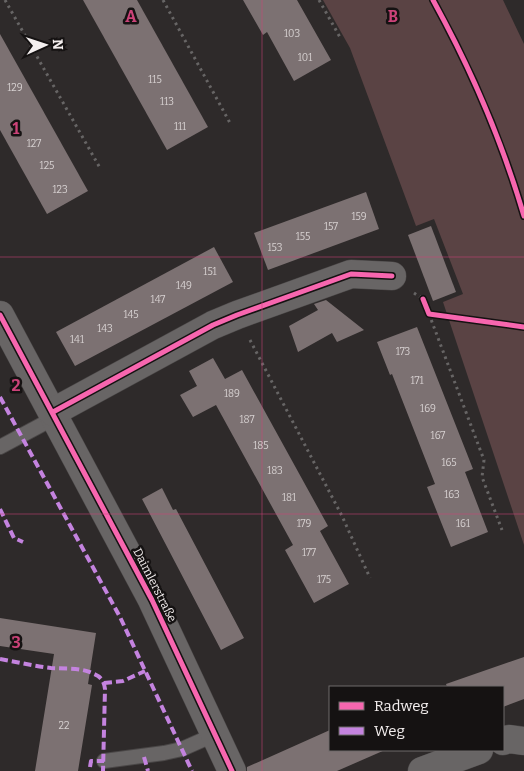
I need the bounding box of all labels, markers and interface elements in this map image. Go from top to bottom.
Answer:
text: A [125,7,137,26]
text: B [388,7,398,26]
north arrow [20,20,70,70]
house number: 103 [284,28,300,40]
text: N [49,39,66,50]
house number: 101 [298,52,312,64]
house number: 115 [148,74,162,86]
house number: 129 [7,82,23,94]
house number: 113 [160,96,174,108]
text: 1 [13,119,20,138]
house number: 111 [174,121,186,133]
house number: 127 [27,138,41,150]
house number: 125 [40,160,54,172]
house number: 123 [52,184,68,196]
house number: 159 [351,211,367,223]
house number: 157 [324,221,338,233]
house number: 155 [296,231,310,243]
house number: 153 [268,242,283,254]
house number: 151 [203,266,217,278]
house number: 149 [176,280,192,292]
house number: 147 [151,294,165,306]
house number: 145 [123,309,139,321]
house number: 143 [97,323,113,335]
house number: 141 [70,334,84,346]
house number: 173 [396,346,411,358]
house number: 171 [410,375,424,387]
text: 2 [11,376,21,395]
house number: 189 [224,388,240,400]
house number: 169 [420,403,436,415]
house number: 187 [239,414,255,426]
house number: 167 [431,430,445,442]
house number: 185 [253,440,269,452]
house number: 165 [441,457,457,469]
house number: 183 [267,465,283,477]
house number: 163 [444,489,460,501]
house number: 181 [282,492,296,504]
house number: 179 [297,518,311,530]
house number: 161 [456,518,470,530]
street label: Daimlerstraße [130,546,180,624]
house number: 177 [302,547,316,559]
house number: 175 [317,574,331,586]
text: 3 [11,633,21,652]
legend [329,686,504,751]
text: Radweg [374,697,429,715]
house number: 22 [59,720,69,732]
text: Weg [374,722,405,740]

